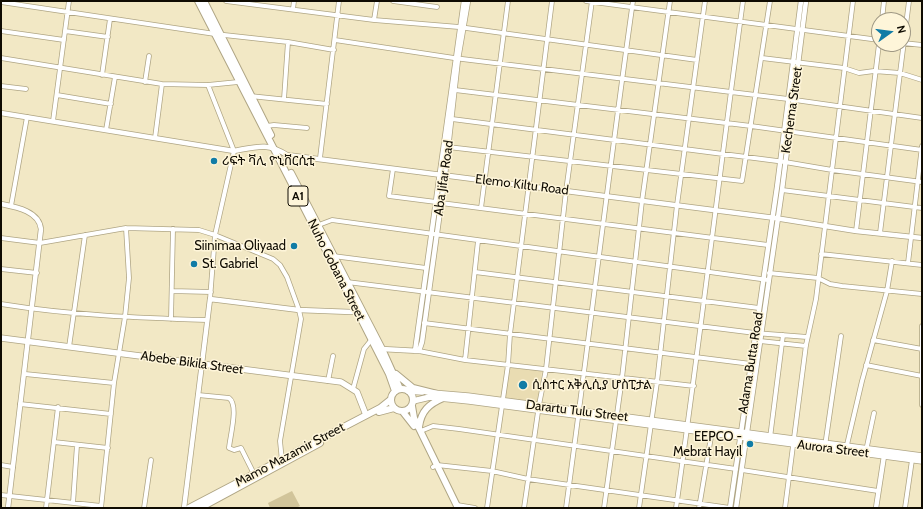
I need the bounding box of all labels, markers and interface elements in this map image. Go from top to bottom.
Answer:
north arrow [871,12,911,52]
text: N [894,24,909,35]
street label: Kechema Street [778,66,806,154]
street label: Aba Jifar Road [431,139,457,217]
place label: ሪፍት ቫሊ ዮኒቨርሲቲ [222,153,315,169]
marker: ሪፍት ቫሊ ዮኒቨርሲቲ [209,156,219,166]
street label: Elemo Kiltu Road [474,172,570,198]
road number: A1 [288,186,308,206]
street label: Nuho Gobana Street [304,217,368,323]
place label: Siinimaa Oliyaad [194,238,286,254]
marker: Siinimaa Oliyaad [289,241,299,251]
place label: St. Gabriel [202,256,258,272]
marker: St. Gabriel [189,259,199,269]
street label: Adama Butta Road [735,311,767,415]
street label: Abebe Bikila Street [140,348,244,378]
place label: ሲስተር አቅሊሲያ ሆስፒታል [532,377,652,393]
marker: ሲስተር አቅሊሲያ ሆስፒታል [517,379,529,391]
street label: Darartu Tulu Street [525,397,629,425]
street label: Mamo Mazamir Street [233,420,347,490]
place label: EEPCO - Mebrat Hayil [673,429,742,460]
street label: Aurora Street [796,437,870,461]
marker: EEPCO - Mebrat Hayil [745,439,755,449]

